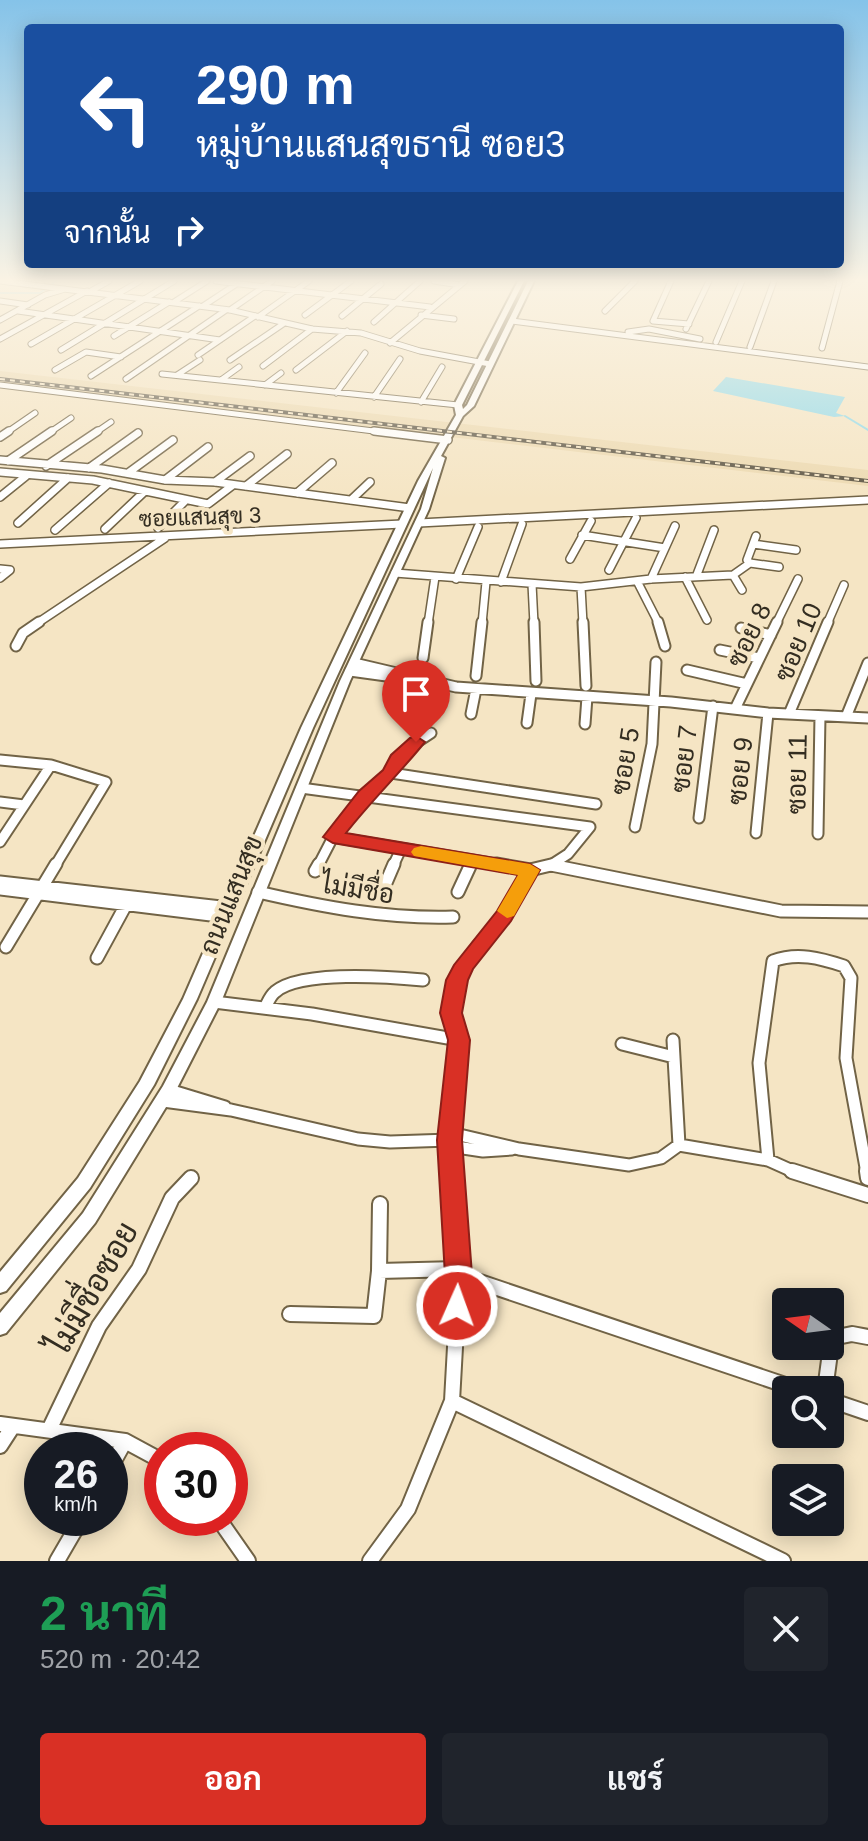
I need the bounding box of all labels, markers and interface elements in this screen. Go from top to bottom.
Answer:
text: 290 m [196,53,355,116]
icon: left [64,56,168,160]
text: หมู่บ้านแสนสุขธานี ซอย3 [196,124,565,165]
icon: right [167,208,211,252]
text: จากนั้น [64,216,151,249]
street label: ซอยแสนสุข 3 [138,502,262,535]
street label: ซอย 8 [721,598,777,672]
street label: ซอย 10 [768,598,828,686]
pin [382,660,450,742]
icon: arrive [394,672,438,716]
street label: ซอย 7 [665,724,703,794]
street label: ซอย 5 [605,725,645,797]
street label: ซอย 11 [781,734,813,814]
street label: ซอย 9 [722,736,758,806]
street label: ถนนแสนสุข [194,831,271,960]
street label: ไม่มีชื่อ [318,861,398,910]
street label: ไม่มีชื่อซอย [31,1210,145,1363]
position arrow [415,1264,499,1348]
north arrow [772,1288,844,1360]
map controls [772,1288,844,1536]
button: search [772,1376,844,1448]
speed limit sign: 30 [144,1432,248,1536]
text: 26 [54,1452,98,1496]
button: layers [772,1464,844,1536]
text: km/h [54,1493,98,1515]
text: 2 นาที [40,1587,168,1640]
button: close [744,1587,828,1671]
text: 520 m · 20:42 [40,1644,200,1674]
button: ออก [40,1733,426,1825]
button: แชร์ [442,1733,828,1825]

